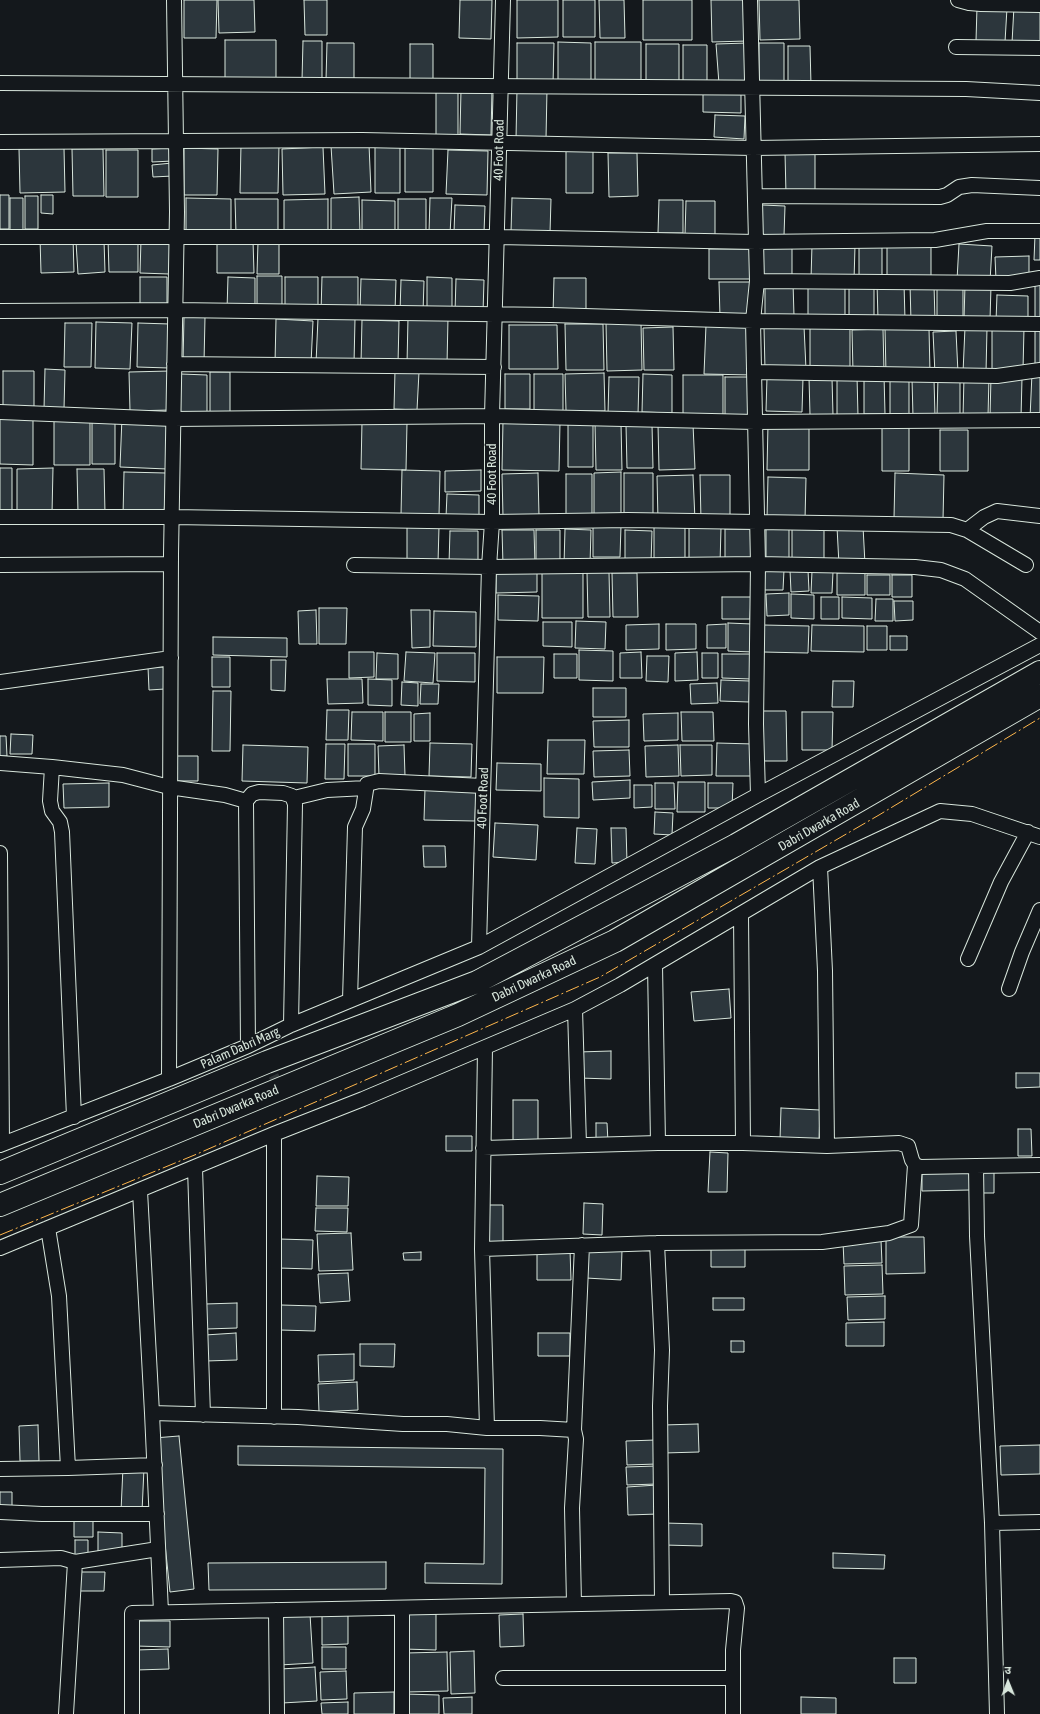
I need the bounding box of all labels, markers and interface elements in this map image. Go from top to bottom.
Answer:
street label: 40 Foot Road [491,119,507,181]
street label: 40 Foot Road [484,443,500,505]
street label: 40 Foot Road [474,767,492,829]
street label: Dabri Dwarka Road [776,795,862,855]
street label: Dabri Dwarka Road [489,953,579,1005]
street label: Palam Dabri Marg [198,1024,282,1072]
street label: Dabri Dwarka Road [191,1082,281,1132]
north arrow [988,1662,1028,1702]
text: उ [1004,1664,1011,1676]

